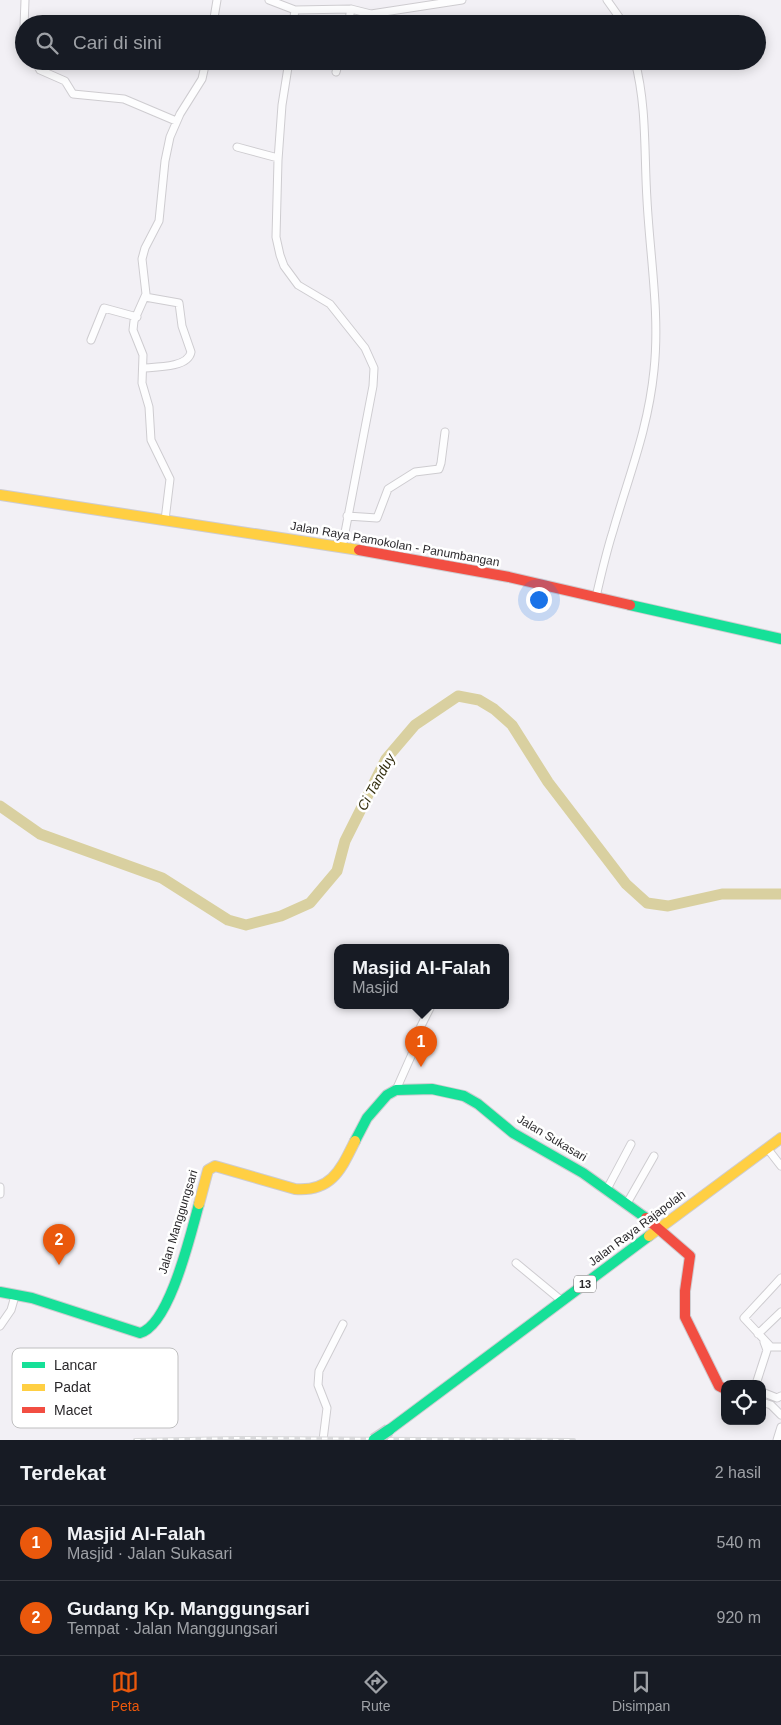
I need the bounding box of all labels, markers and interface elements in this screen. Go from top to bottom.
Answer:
search box [15,15,766,70]
icon: search [33,29,61,57]
text: Cari di sini [73,32,162,53]
street label: Jalan Raya Pamokolan - Panumbangan [289,519,501,569]
your location [526,587,552,613]
water label: Ci Tanduy [354,750,399,813]
popup [334,944,509,1009]
text: Masjid Al-Falah [352,957,491,978]
text: Masjid [352,979,398,996]
pin: 1 [405,1026,437,1067]
street label: Jalan Sukasari [515,1112,589,1164]
street label: Jalan Manggungsari [156,1168,200,1276]
street label: Jalan Raya Rajapolah [586,1187,688,1269]
pin: 2 [43,1224,75,1265]
road number: 13 [574,1276,596,1292]
legend [12,1348,178,1428]
text: Lancar [54,1357,97,1373]
text: Padat [54,1379,91,1395]
map controls [721,1380,766,1425]
button: locate [721,1380,766,1425]
text: Macet [54,1402,92,1418]
text: Terdekat [20,1461,106,1484]
text: 2 hasil [715,1464,761,1481]
text: Masjid Al-Falah [67,1523,206,1544]
text: 1 [32,1534,40,1551]
text: 540 m [717,1534,761,1551]
text: Masjid · Jalan Sukasari [67,1545,232,1562]
text: Gudang Kp. Manggungsari [67,1598,310,1619]
text: 2 [32,1609,40,1626]
text: 920 m [717,1609,761,1626]
text: Tempat · Jalan Manggungsari [67,1620,278,1637]
tab: Peta [111,1668,140,1714]
tab: Rute [361,1668,391,1714]
tab: Disimpan [612,1668,670,1714]

